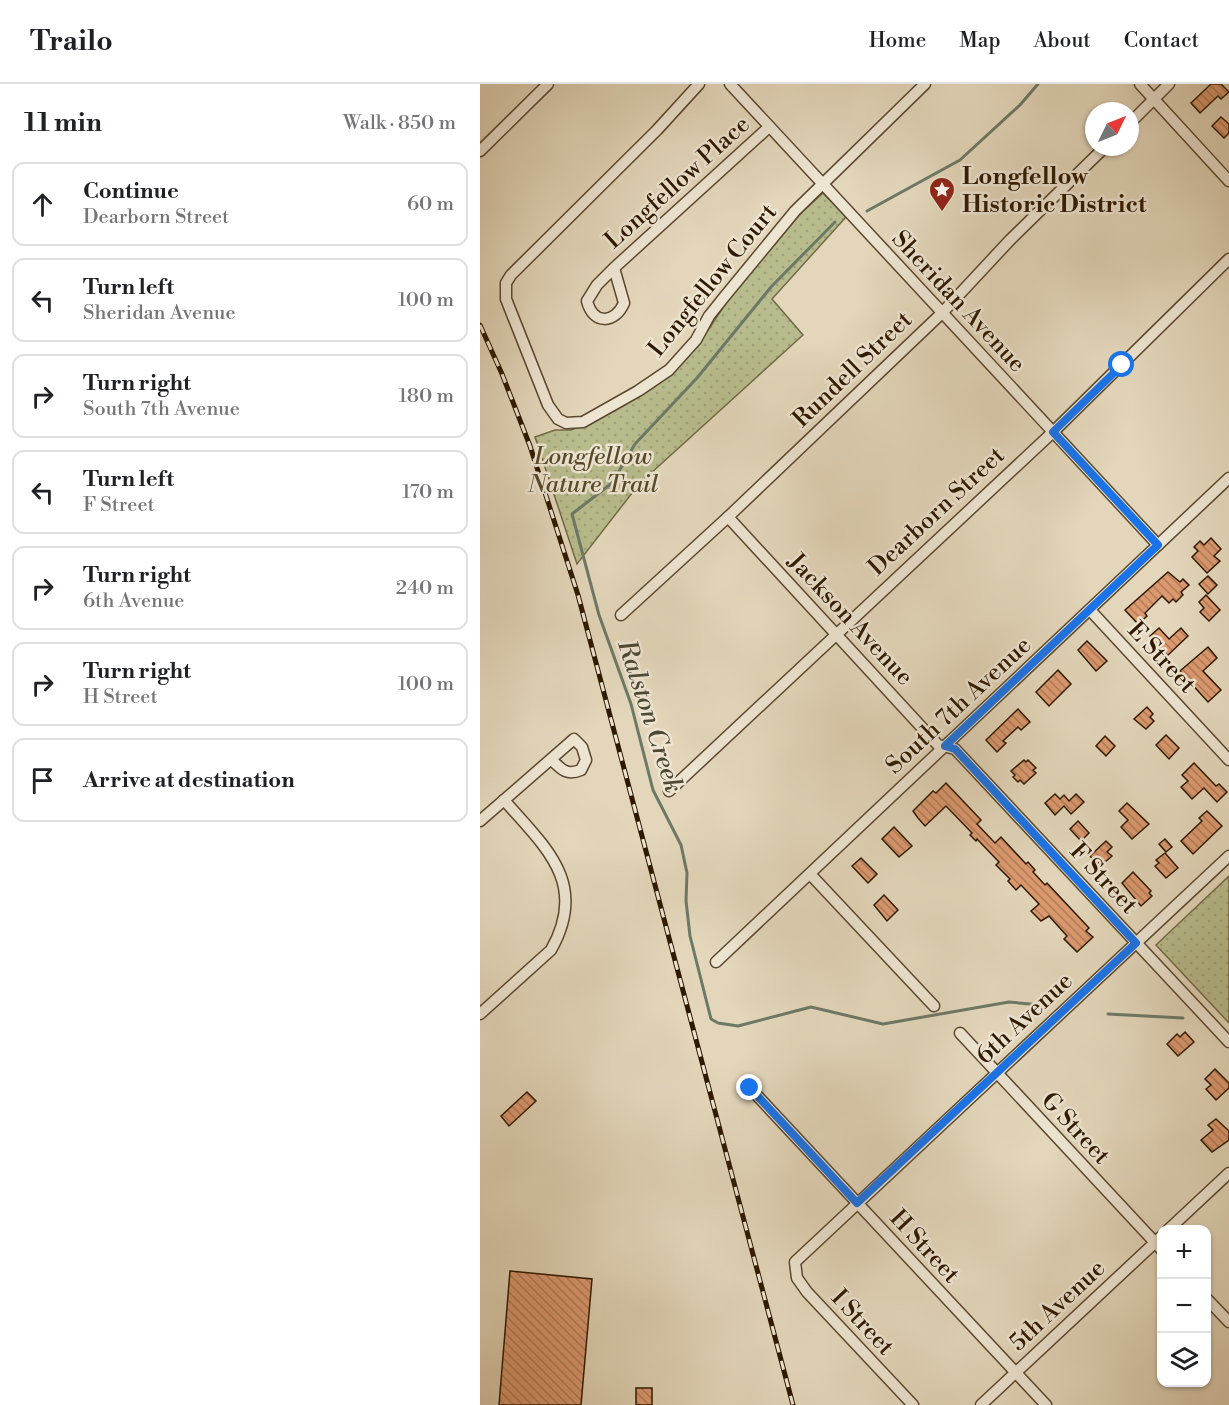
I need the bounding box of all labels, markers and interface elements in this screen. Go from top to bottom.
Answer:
text: Trailo [30,24,113,59]
text: Home [869,28,926,54]
text: Map [959,28,1001,54]
text: About [1034,28,1091,54]
text: Contact [1124,28,1199,54]
north arrow [1085,102,1139,156]
text: 11 min [24,107,102,139]
street label: Longfellow Place [599,110,756,256]
text: Walk · 850 m [343,111,456,136]
place label: Longfellow Historic District [962,162,1147,220]
place icon: Longfellow Historic District [927,175,957,213]
text: Continue [83,178,179,205]
icon: ahead [26,188,59,221]
text: 60 m [407,192,454,217]
street label: Longfellow Court [642,198,784,363]
text: Dearborn Street [83,205,229,230]
street label: Sheridan Avenue [885,224,1032,379]
text: Turn left [83,274,174,301]
icon: left [26,284,59,317]
text: 100 m [398,288,454,313]
text: Sheridan Avenue [83,301,236,326]
street label: Rundell Street [787,305,919,434]
route start [1108,351,1134,377]
text: Turn right [83,370,191,397]
icon: right [26,380,59,413]
text: 180 m [399,384,454,409]
text: South 7th Avenue [83,397,240,422]
street label: Dearborn Street [862,441,1011,583]
park label: Longfellow Nature Trail [527,442,658,500]
text: Turn left [83,466,174,493]
icon: left [26,476,59,509]
text: 170 m [402,480,454,505]
text: F Street [83,493,155,518]
street label: Jackson Avenue [781,546,919,692]
text: Turn right [83,562,191,589]
icon: right [26,572,59,605]
text: 240 m [396,576,454,601]
text: 6th Avenue [83,589,184,614]
street label: E Street [1121,616,1202,700]
street label: South 7th Avenue [880,631,1038,781]
water label: Ralston Creek [610,635,690,797]
text: Turn right [83,658,191,685]
icon: right [26,668,59,701]
text: 100 m [398,672,454,697]
text: H Street [83,685,157,710]
icon: arrive [26,764,59,797]
text: Arrive at destination [83,767,295,794]
street label: F Street [1063,837,1144,921]
street label: 6th Avenue [970,966,1079,1071]
route end [736,1074,762,1100]
street label: G Street [1034,1086,1117,1171]
street label: H Street [883,1204,966,1290]
map controls [1157,1225,1211,1387]
button: + [1157,1225,1211,1279]
street label: 5th Avenue [1003,1254,1112,1358]
button: − [1157,1279,1211,1333]
street label: I Street [824,1283,901,1362]
button: layers [1157,1333,1211,1387]

